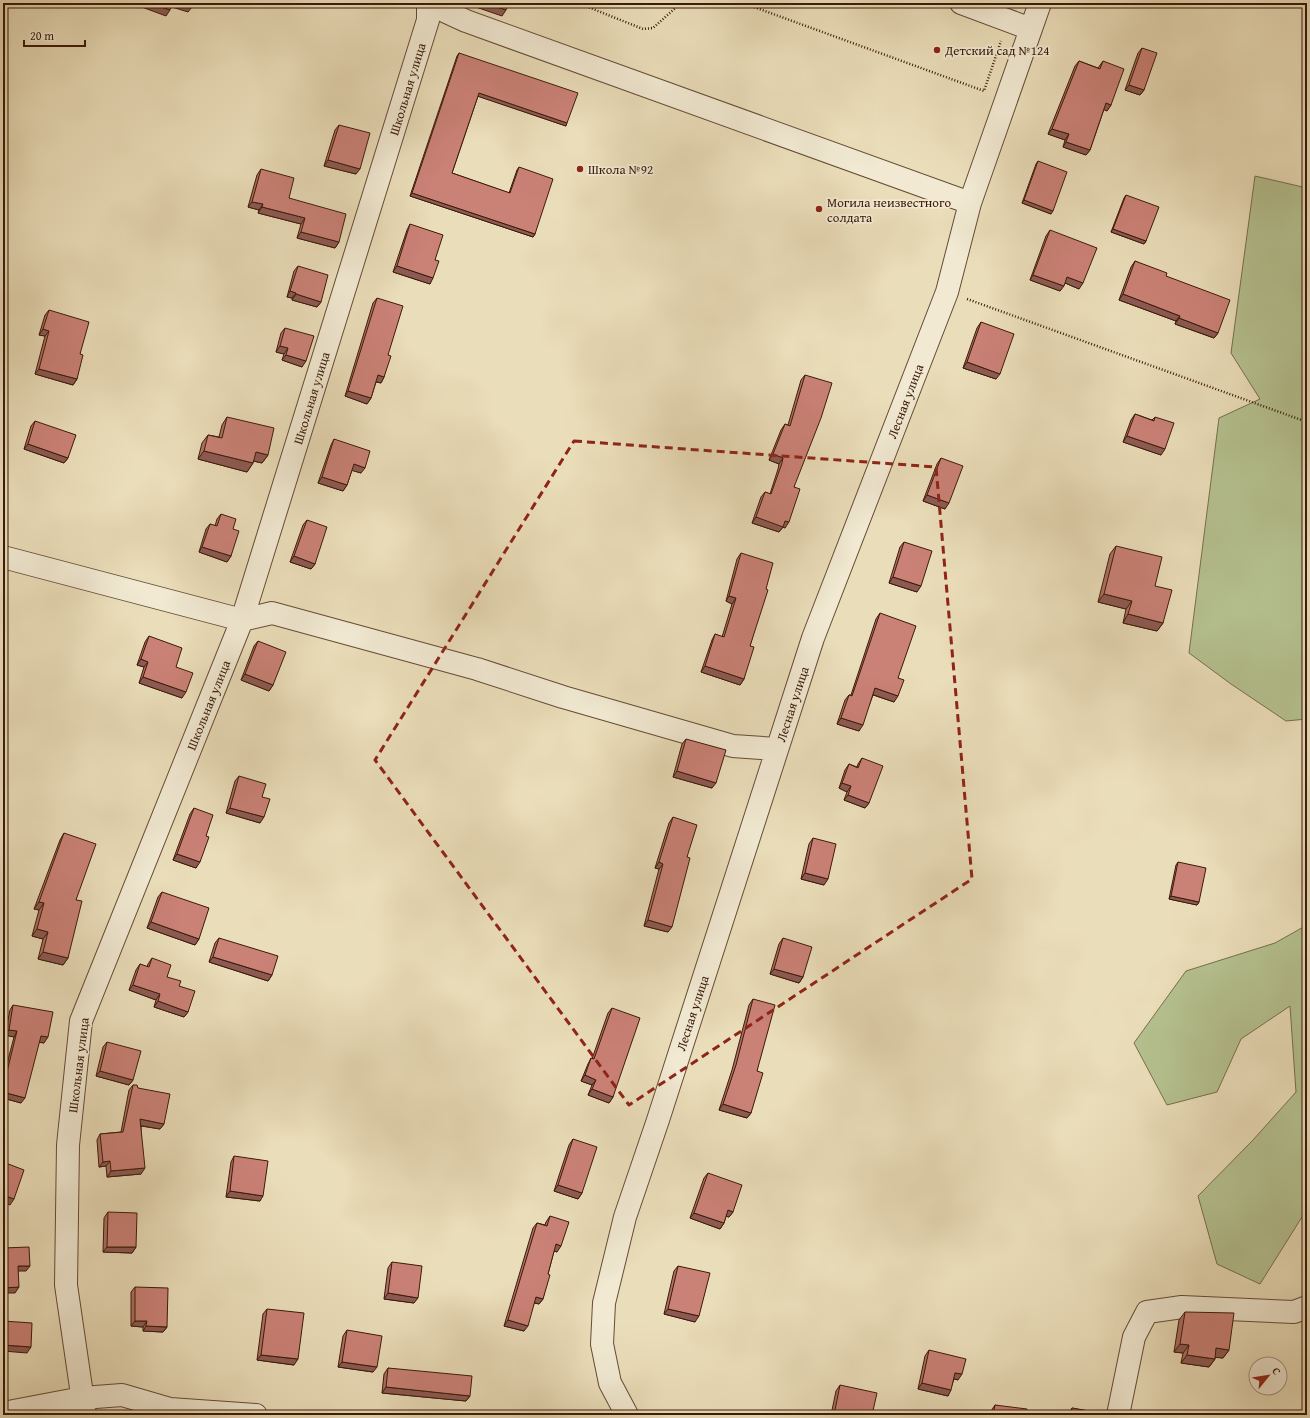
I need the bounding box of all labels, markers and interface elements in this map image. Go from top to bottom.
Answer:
scale bar [24,22,85,48]
text: 20 m [30,27,54,44]
street label: Школьная улица [384,40,431,138]
place label: Детский сад №124 [944,41,1050,60]
marker: Детский сад №124 [932,45,942,55]
place label: Школа №92 [588,160,653,179]
marker: Школа №92 [575,164,585,174]
place label: Могила неизвестного солдата [827,193,951,227]
marker: Могила неизвестного солдата [814,204,824,214]
street label: Школьная улица [288,349,335,447]
street label: Лесная улица [883,360,929,441]
street label: Школьная улица [182,656,236,753]
street label: Лесная улица [771,663,814,744]
street label: Лесная улица [671,972,714,1053]
street label: Школьная улица [63,1016,94,1114]
north arrow [1248,1356,1288,1396]
text: С [1268,1364,1285,1378]

